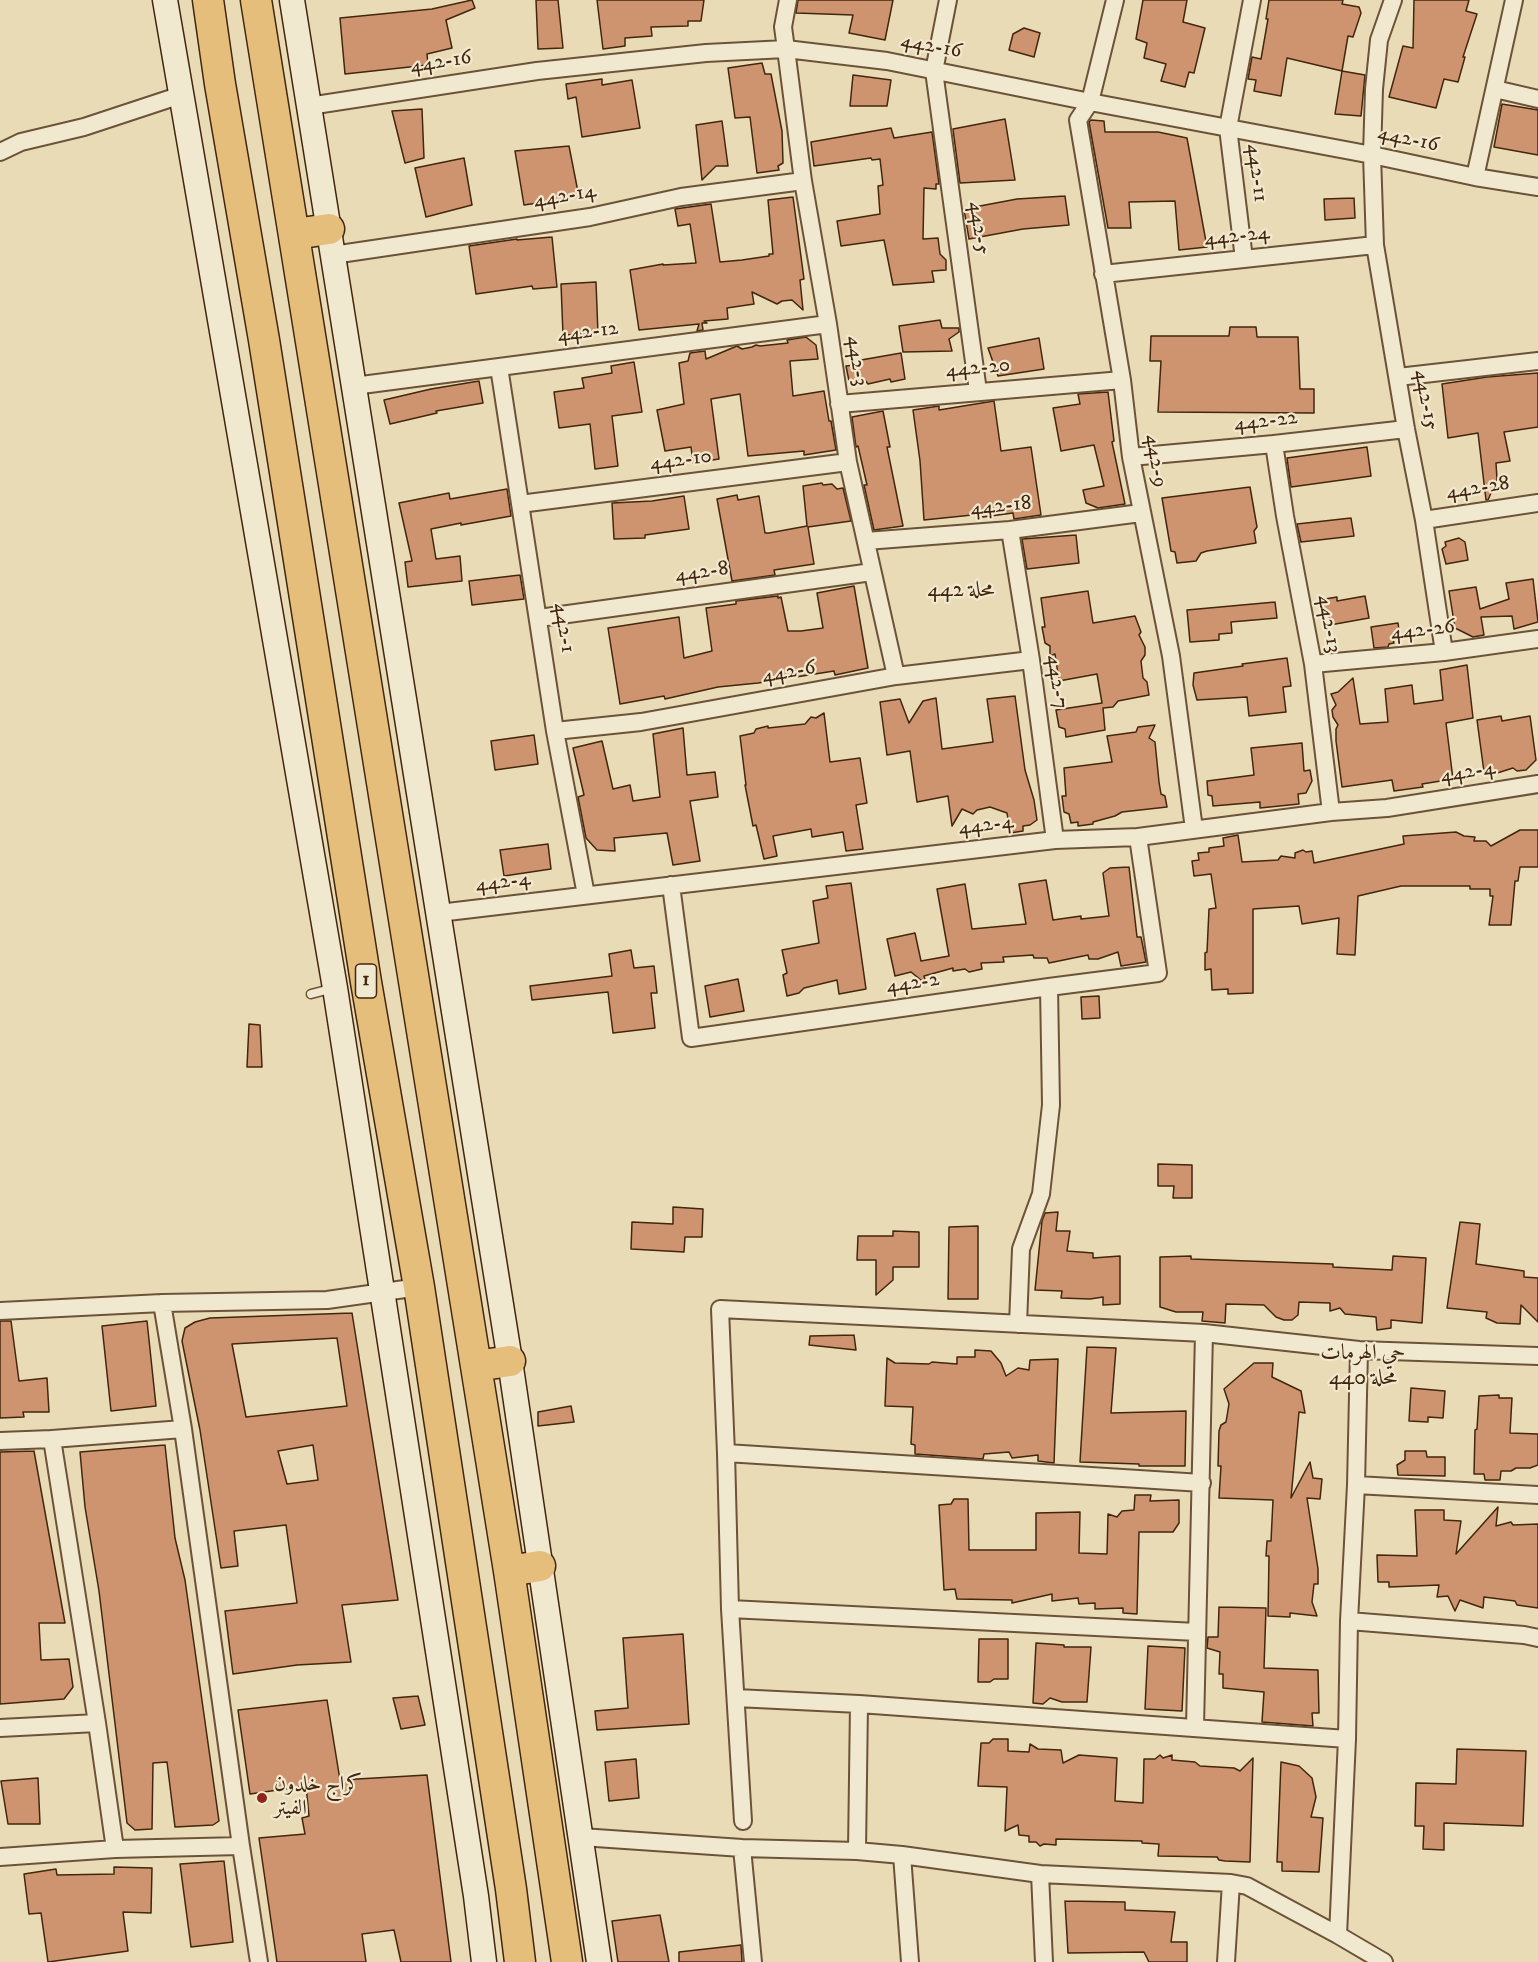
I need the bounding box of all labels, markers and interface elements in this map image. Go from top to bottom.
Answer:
street label: 442-16 [898,29,964,65]
street label: 442-16 [409,46,473,80]
street label: 442-16 [1375,121,1441,159]
street label: 442-11 [1240,142,1272,204]
street label: 442-14 [532,179,598,215]
street label: 442-5 [962,200,994,256]
street label: 442-24 [1203,221,1271,253]
street label: 442-12 [556,317,620,349]
street label: 442-3 [840,334,872,388]
street label: 442-20 [945,354,1011,384]
street label: 442-15 [1407,368,1443,432]
street label: 442-22 [1233,406,1299,438]
street label: 442-9 [1138,433,1172,489]
street label: 442-10 [649,445,713,477]
street label: 442-28 [1445,472,1511,506]
street label: 442-18 [969,491,1033,523]
street label: 442-8 [674,557,730,589]
district label: محلة 442 [927,578,995,604]
street label: 442-13 [1311,593,1345,655]
street label: 442-1 [547,601,579,655]
street label: 442-26 [1390,615,1456,647]
street label: 442-7 [1040,653,1072,711]
street label: 442-6 [760,656,818,690]
street label: 442-4 [1439,756,1497,790]
street label: 442-4 [957,810,1015,842]
street label: 442-4 [474,867,532,899]
road number: 1 [356,964,376,998]
street label: 442-2 [885,968,941,1000]
district label: حي الهرمات محلة 440 [1320,1341,1406,1392]
place label: كراج خلدون الفيتر [274,1773,362,1823]
marker: كراج خلدون الفيتر [255,1791,269,1805]

